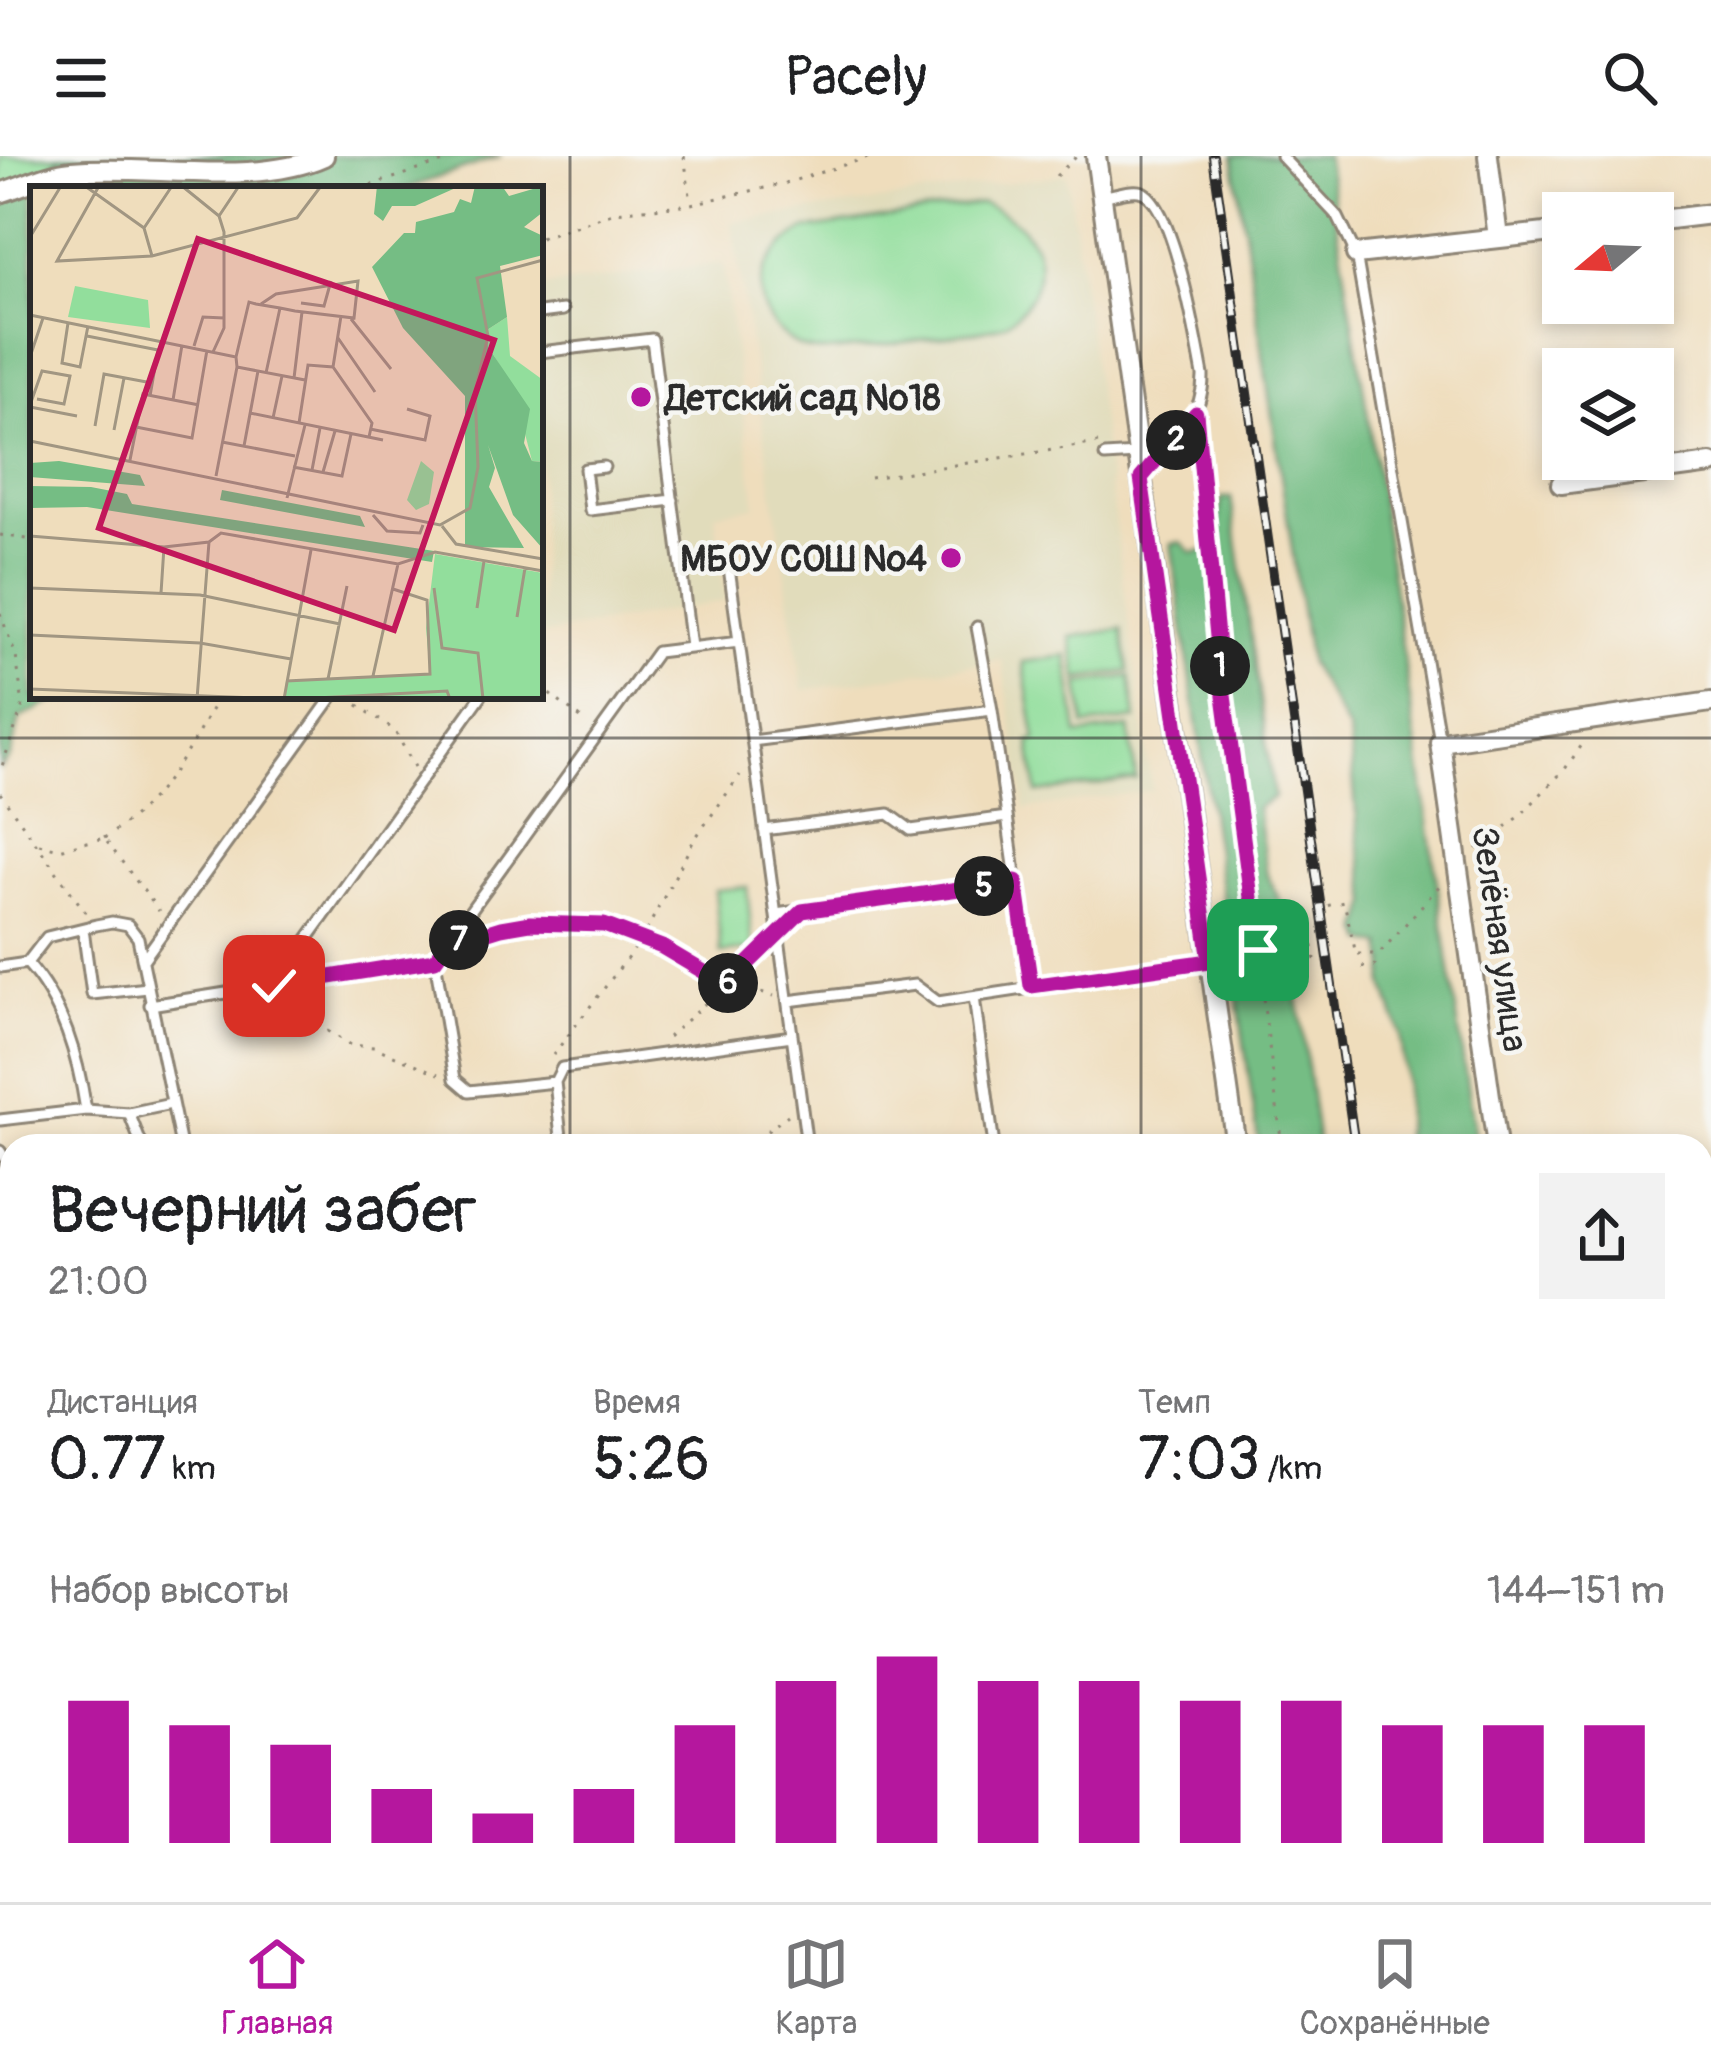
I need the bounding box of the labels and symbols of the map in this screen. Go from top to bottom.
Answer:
inset map [30,186,543,699]
north arrow [1542,192,1674,324]
place label: Детский сад №18 [663,376,941,421]
marker: Детский сад №18 [628,384,654,410]
pin: 2 [1146,410,1206,470]
place label: МБОУ СОШ №4 [680,537,927,582]
marker: МБОУ СОШ №4 [938,545,964,571]
pin: 1 [1190,636,1250,696]
street label: Зелёная улица [1461,824,1538,1055]
pin: 5 [954,856,1014,916]
pin [1207,899,1309,1001]
pin: 7 [429,910,489,970]
pin [223,935,325,1037]
pin: 6 [698,953,758,1013]

